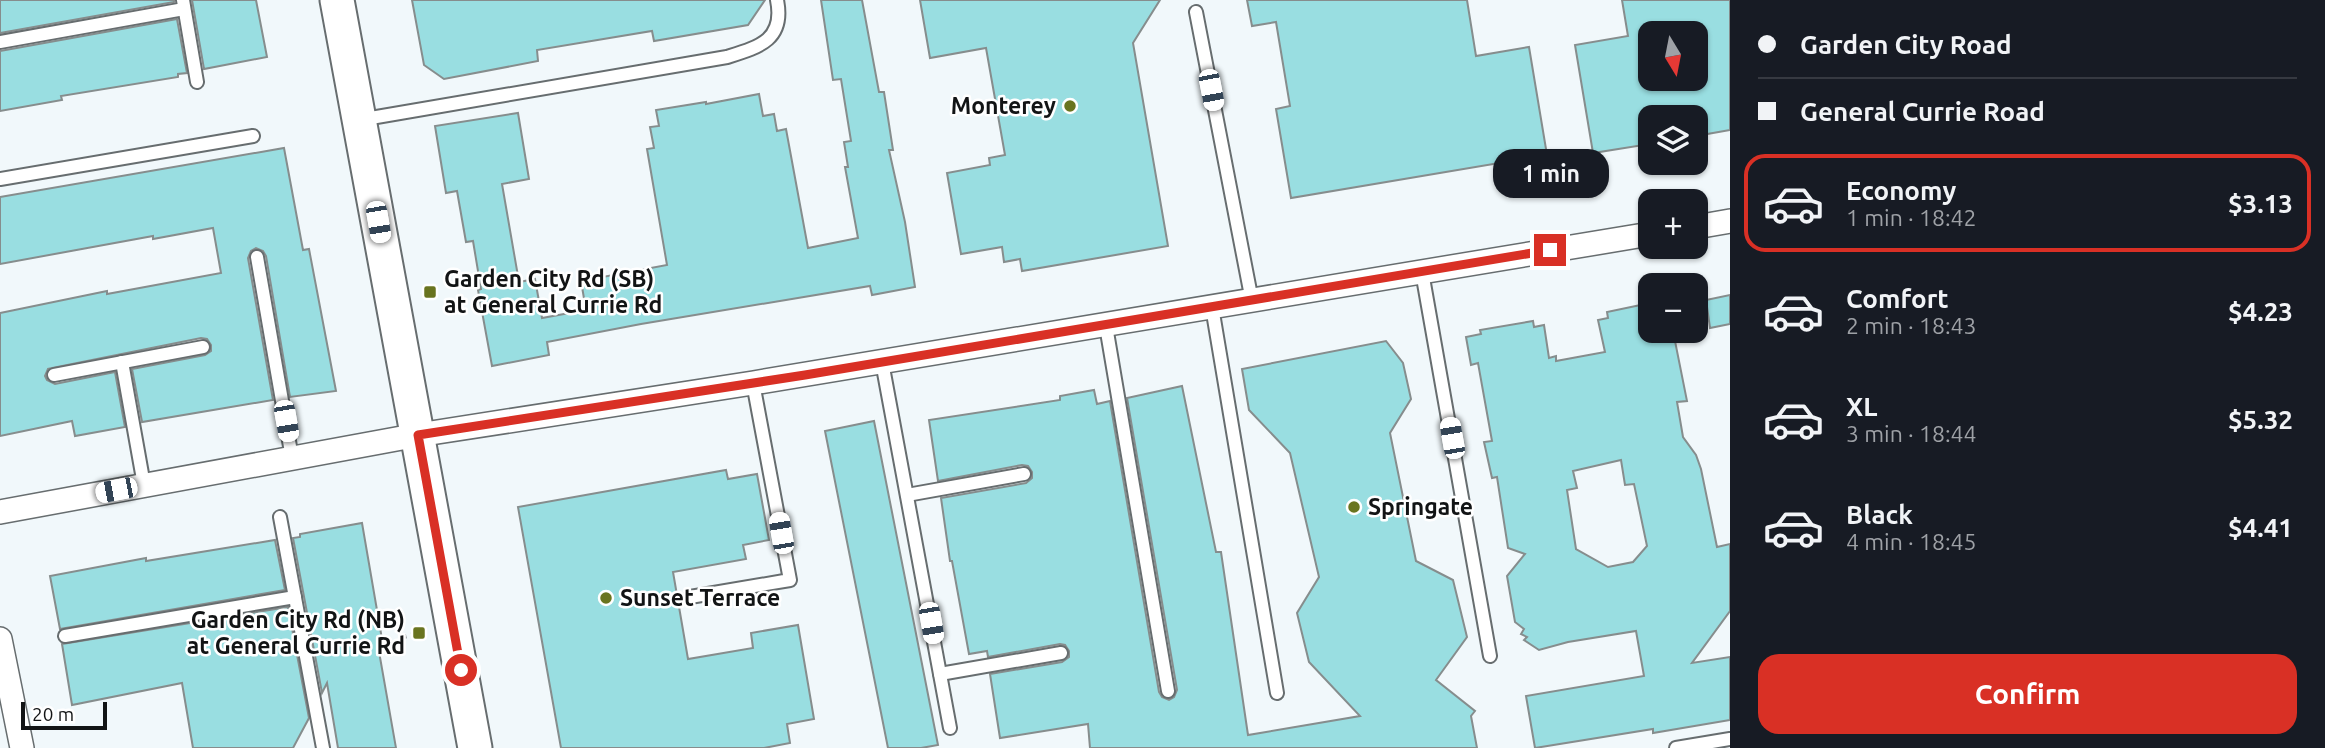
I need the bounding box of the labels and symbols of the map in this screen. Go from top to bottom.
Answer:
north arrow [1638,21,1708,91]
car [1197,67,1226,113]
place label: Monterey [951,93,1056,118]
marker: Monterey [1062,98,1078,114]
callout: 1 min [1492,148,1608,198]
car [365,199,392,245]
route end [1534,234,1566,266]
place label: Garden City Rd (SB) at General Currie Rd [444,266,662,317]
marker: Garden City Rd (SB) at General Currie Rd [422,284,438,300]
car [273,398,300,444]
car [1439,415,1466,461]
car [94,476,139,504]
place label: Springate [1368,494,1473,519]
marker: Springate [1346,499,1362,515]
car [768,510,795,556]
place label: Sunset Terrace [620,585,780,610]
marker: Sunset Terrace [598,590,614,606]
car [918,600,945,646]
place label: Garden City Rd (NB) at General Currie Rd [187,607,405,658]
marker: Garden City Rd (NB) at General Currie Rd [411,625,427,641]
route start [445,654,477,686]
scale bar [21,699,107,731]

